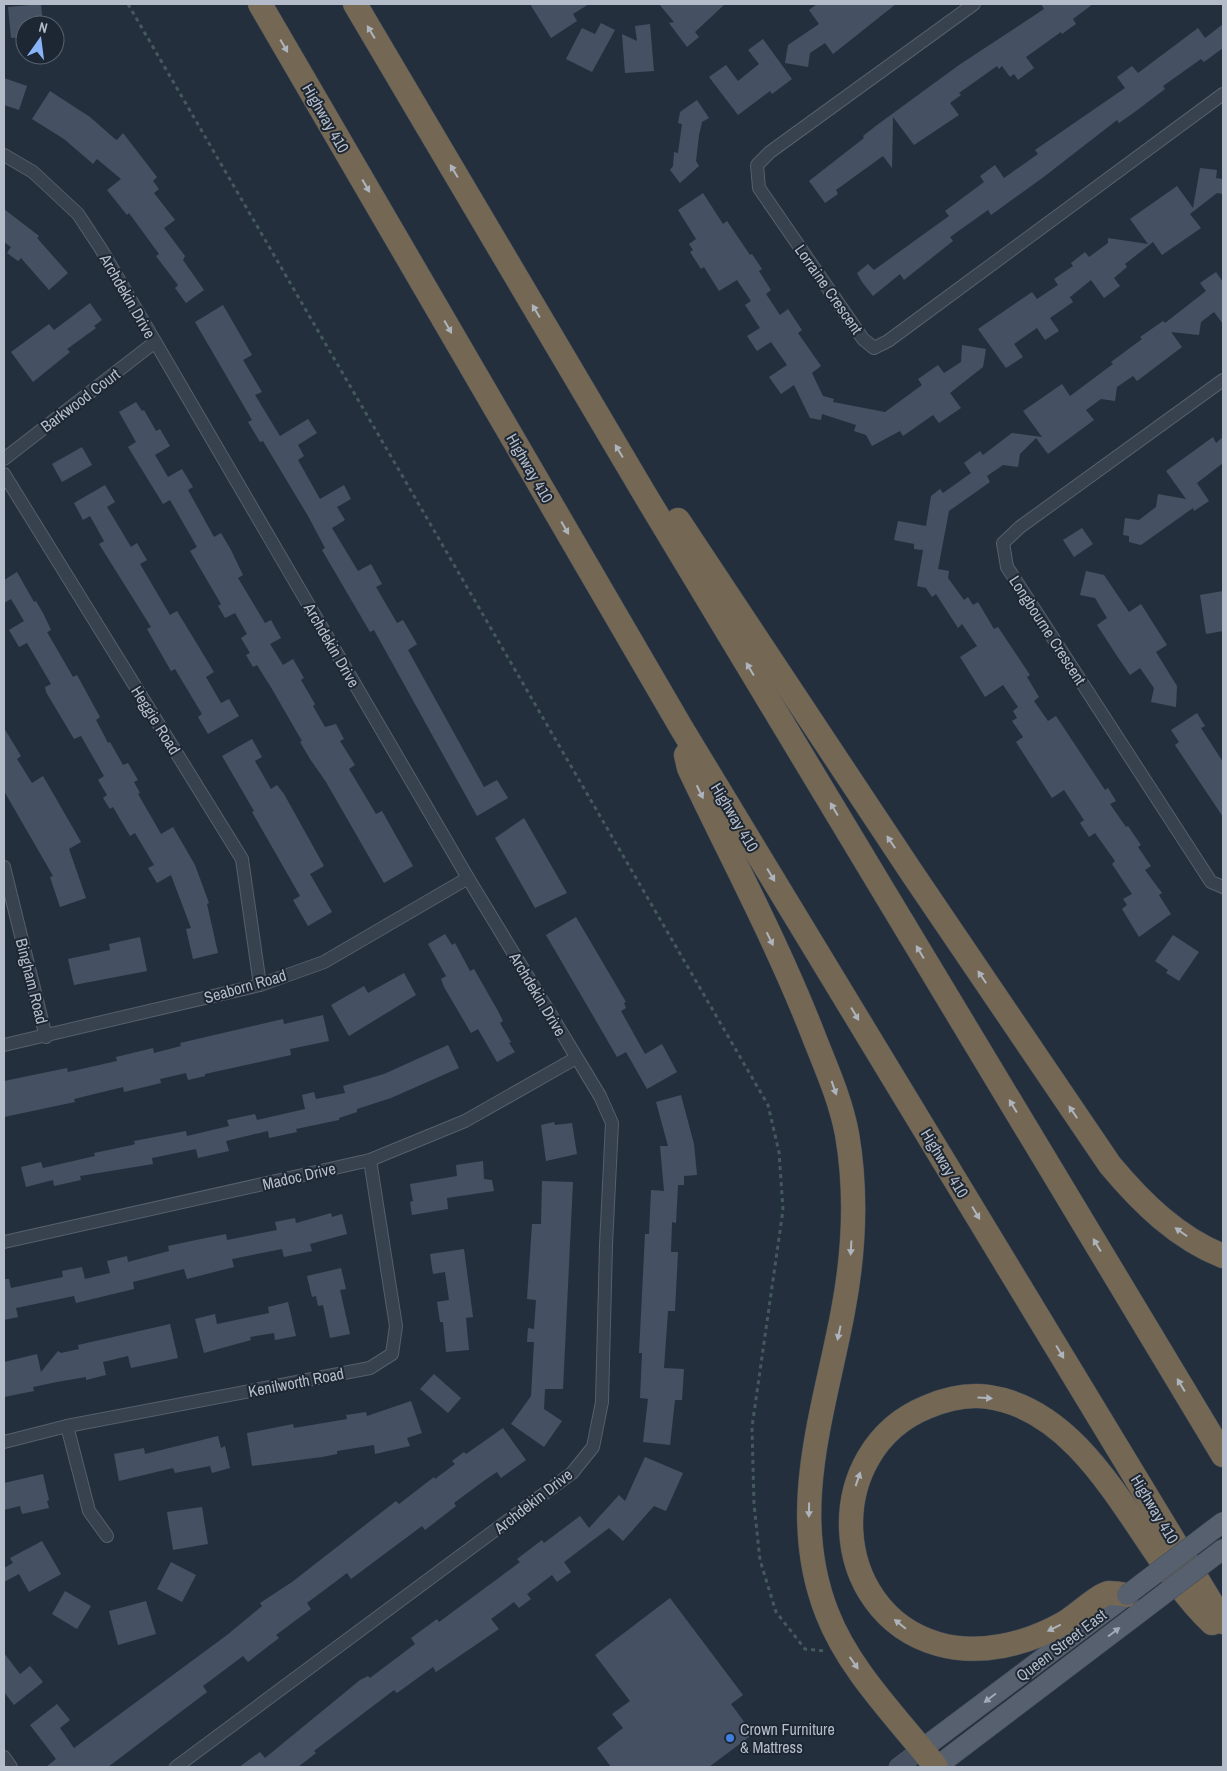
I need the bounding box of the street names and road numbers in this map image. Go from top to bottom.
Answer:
street label: Highway 410 [297,79,355,157]
street label: Lorraine Crescent [790,240,868,339]
street label: Archdekin Drive [94,249,161,342]
street label: Barkwood Court [36,363,124,437]
street label: Highway 410 [501,429,559,507]
street label: Longbourne Crescent [1004,571,1092,689]
street label: Archdekin Drive [298,598,365,691]
street label: Heggie Road [126,681,186,759]
street label: Highway 410 [706,779,764,855]
street label: Bingham Road [11,936,53,1026]
street label: Archdekin Drive [504,947,572,1040]
street label: Seaborn Road [201,964,289,1008]
street label: Highway 410 [916,1125,974,1201]
street label: Madoc Drive [260,1157,338,1195]
street label: Kenilworth Road [246,1362,346,1402]
street label: Archdekin Drive [488,1463,577,1539]
street label: Highway 410 [1126,1471,1184,1547]
street label: Queen Street East [1011,1604,1111,1686]

